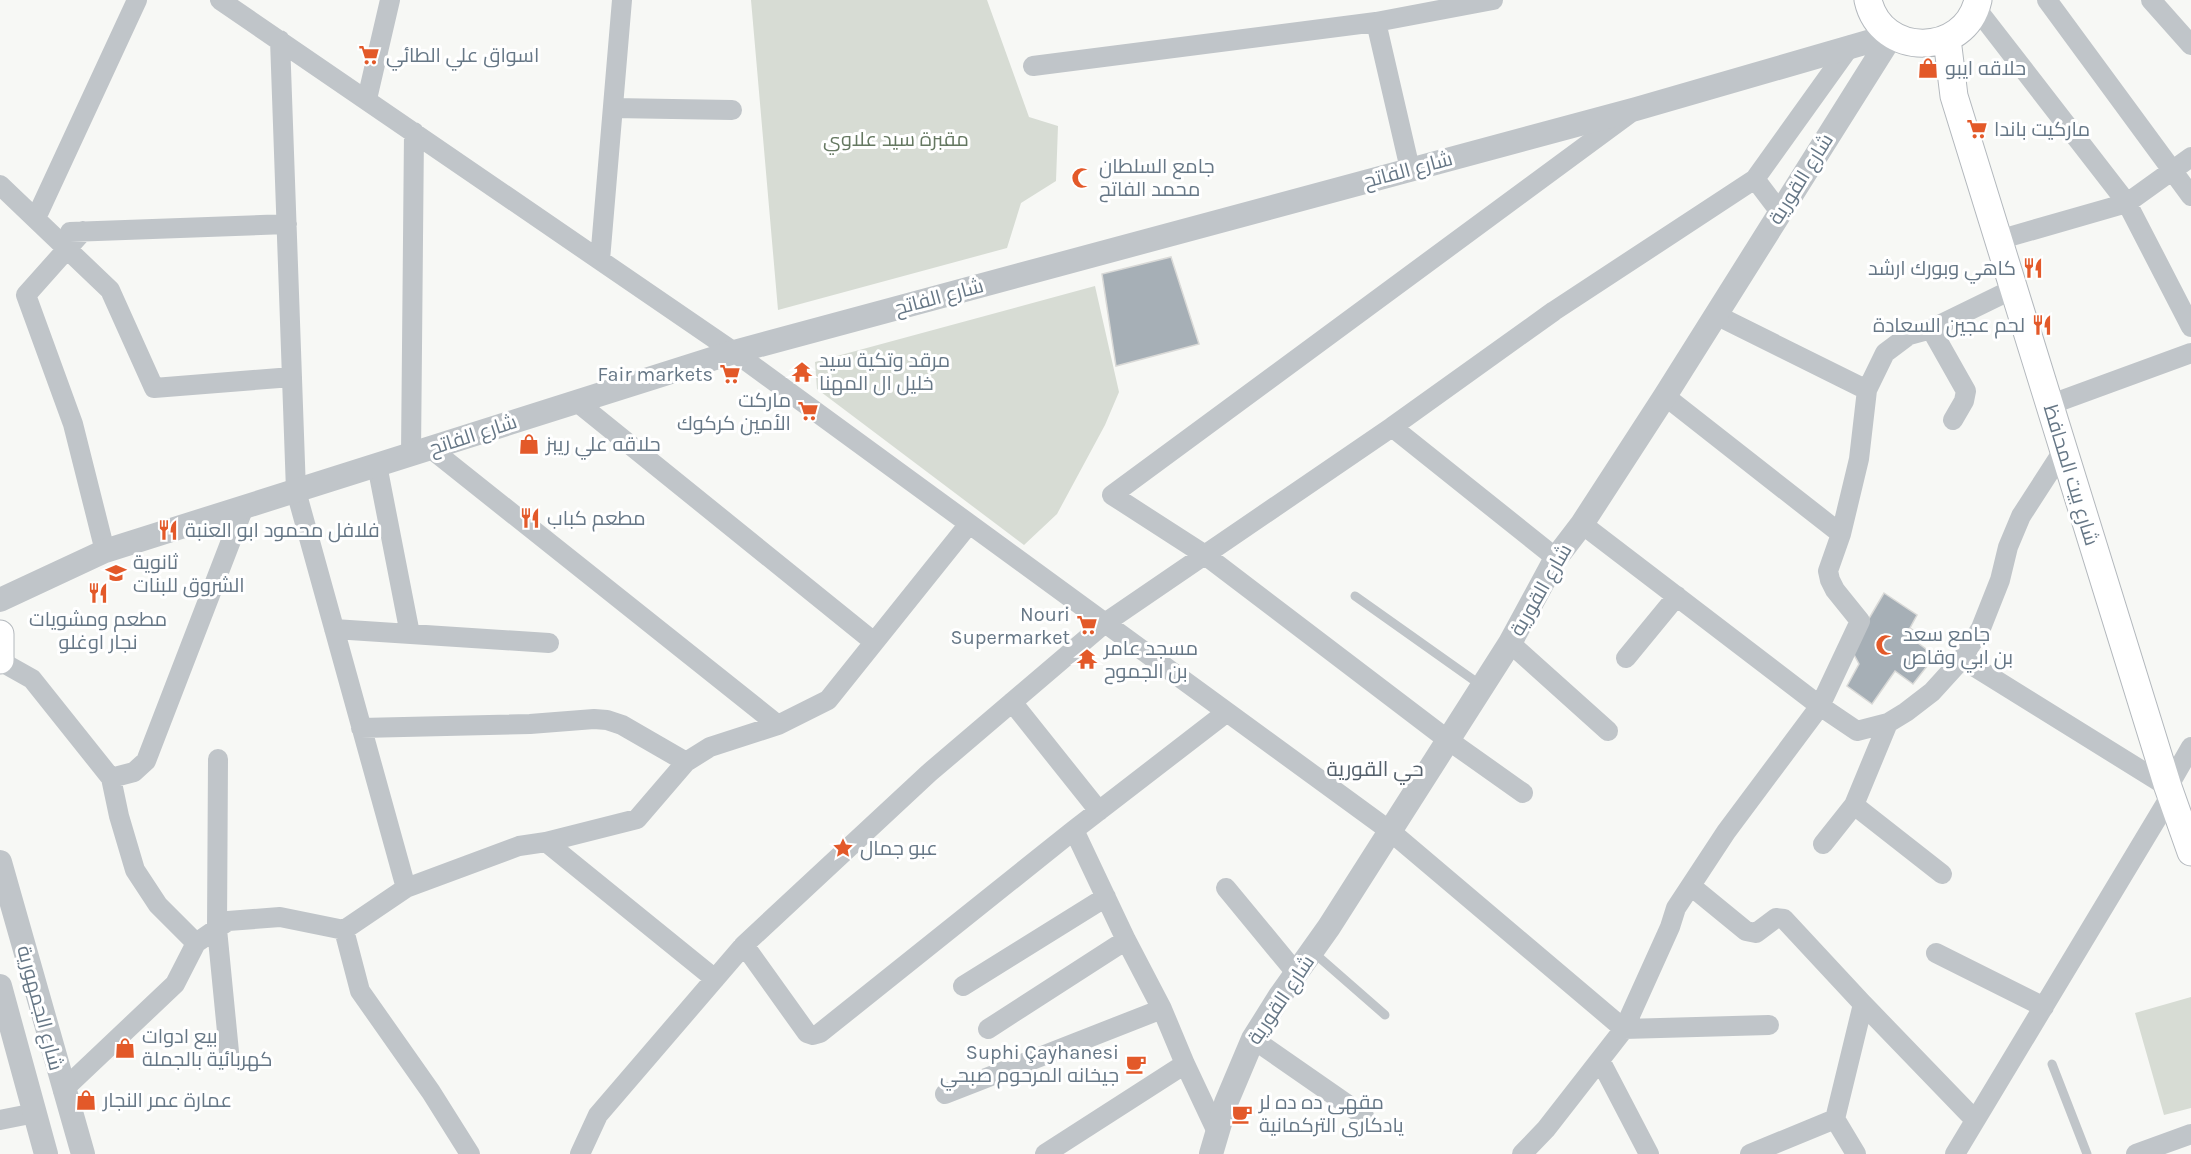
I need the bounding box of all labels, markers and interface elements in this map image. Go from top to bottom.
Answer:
supermarket icon: اسواق علي الطائي [357,43,381,67]
place label: اسواق علي الطائي [386,44,539,71]
shop icon: حلاقه ايبو [1916,56,1940,80]
place label: حلاقه ايبو [1945,57,2026,80]
supermarket icon: ماركيت باندا [1965,117,1989,141]
place label: ماركيت باندا [1994,118,2090,141]
park label: مقبرة سيد علاوي [823,128,969,155]
street label: شارع القورية [1764,129,1840,230]
street label: شارع الفاتح [1361,147,1455,195]
place label: جامع السلطان محمد الفاتح [1099,155,1215,203]
mosque icon: جامع السلطان محمد الفاتح [1070,166,1094,190]
restaurant icon: كاهي وبورك ارشد [2021,256,2045,280]
place label: كاهي وبورك ارشد [1868,257,2016,284]
street label: شارع الفاتح [892,274,986,322]
restaurant icon: لحم عجين السعادة [2030,313,2054,337]
place label: لحم عجين السعادة [1873,314,2025,339]
place label: مرقد وتكية سيد خليل ال المهنا [819,349,950,396]
temple icon: مرقد وتكية سيد خليل ال المهنا [790,360,814,384]
supermarket icon: Fair markets [718,362,742,386]
place label: Fair markets [598,363,713,386]
place label: ماركت الأمين كركوك [677,389,791,436]
supermarket icon: ماركت الأمين كركوك [796,399,820,423]
street label: شارع بيت المحافظ [2037,402,2103,549]
street label: شارع الفاتح [426,410,520,462]
shop icon: حلاقه علي ريبز [517,432,541,456]
place label: حلاقه علي ريبز [545,433,661,460]
restaurant icon: مطعم كباب [518,506,542,530]
place label: مطعم كباب [547,507,646,532]
restaurant icon: فلافل محمود ابو العنبة [156,518,180,542]
place label: فلافل محمود ابو العنبة [185,519,380,543]
street label: شارع القورية [1505,540,1578,641]
place label: ثانوية الشروق للبنات [133,551,245,598]
school or university icon: ثانوية الشروق للبنات [104,561,128,585]
restaurant icon: مطعم ومشويات نجار اوغلو [86,581,110,605]
place label: Nouri Supermarket [951,603,1070,649]
place label: مطعم ومشويات نجار اوغلو [29,608,167,654]
supermarket icon: Nouri Supermarket [1075,613,1099,637]
place label: جامع سعد بن ابي وقاص [1903,623,2013,673]
mosque icon: جامع سعد بن ابي وقاص [1874,633,1898,657]
place label: مسجد عامر بن الجموح [1103,637,1198,685]
temple icon: مسجد عامر بن الجموح [1075,647,1099,671]
district label: حي القورية [1326,757,1424,785]
place icon: عبو جمال [831,836,855,860]
place label: عبو جمال [860,837,938,861]
street label: شارع الجمهورية [10,943,68,1074]
street label: شارع القورية [1243,951,1321,1050]
place label: بيع ادوات كهربائية بالجملة [142,1025,272,1072]
shop icon: بيع ادوات كهربائية بالجملة [113,1036,137,1060]
place label: Suphi Çayhanesi جيخانه المرحوم صبحي [940,1041,1119,1091]
cafe icon: Suphi Çayhanesi جيخانه المرحوم صبحي [1124,1052,1148,1076]
shop icon: عمارة عمر النجار [74,1088,98,1112]
place label: عمارة عمر النجار [102,1089,232,1112]
place label: مقهى ده ده لر يادكارى التركمانية [1258,1091,1404,1138]
cafe icon: مقهى ده ده لر يادكارى التركمانية [1230,1102,1254,1126]

